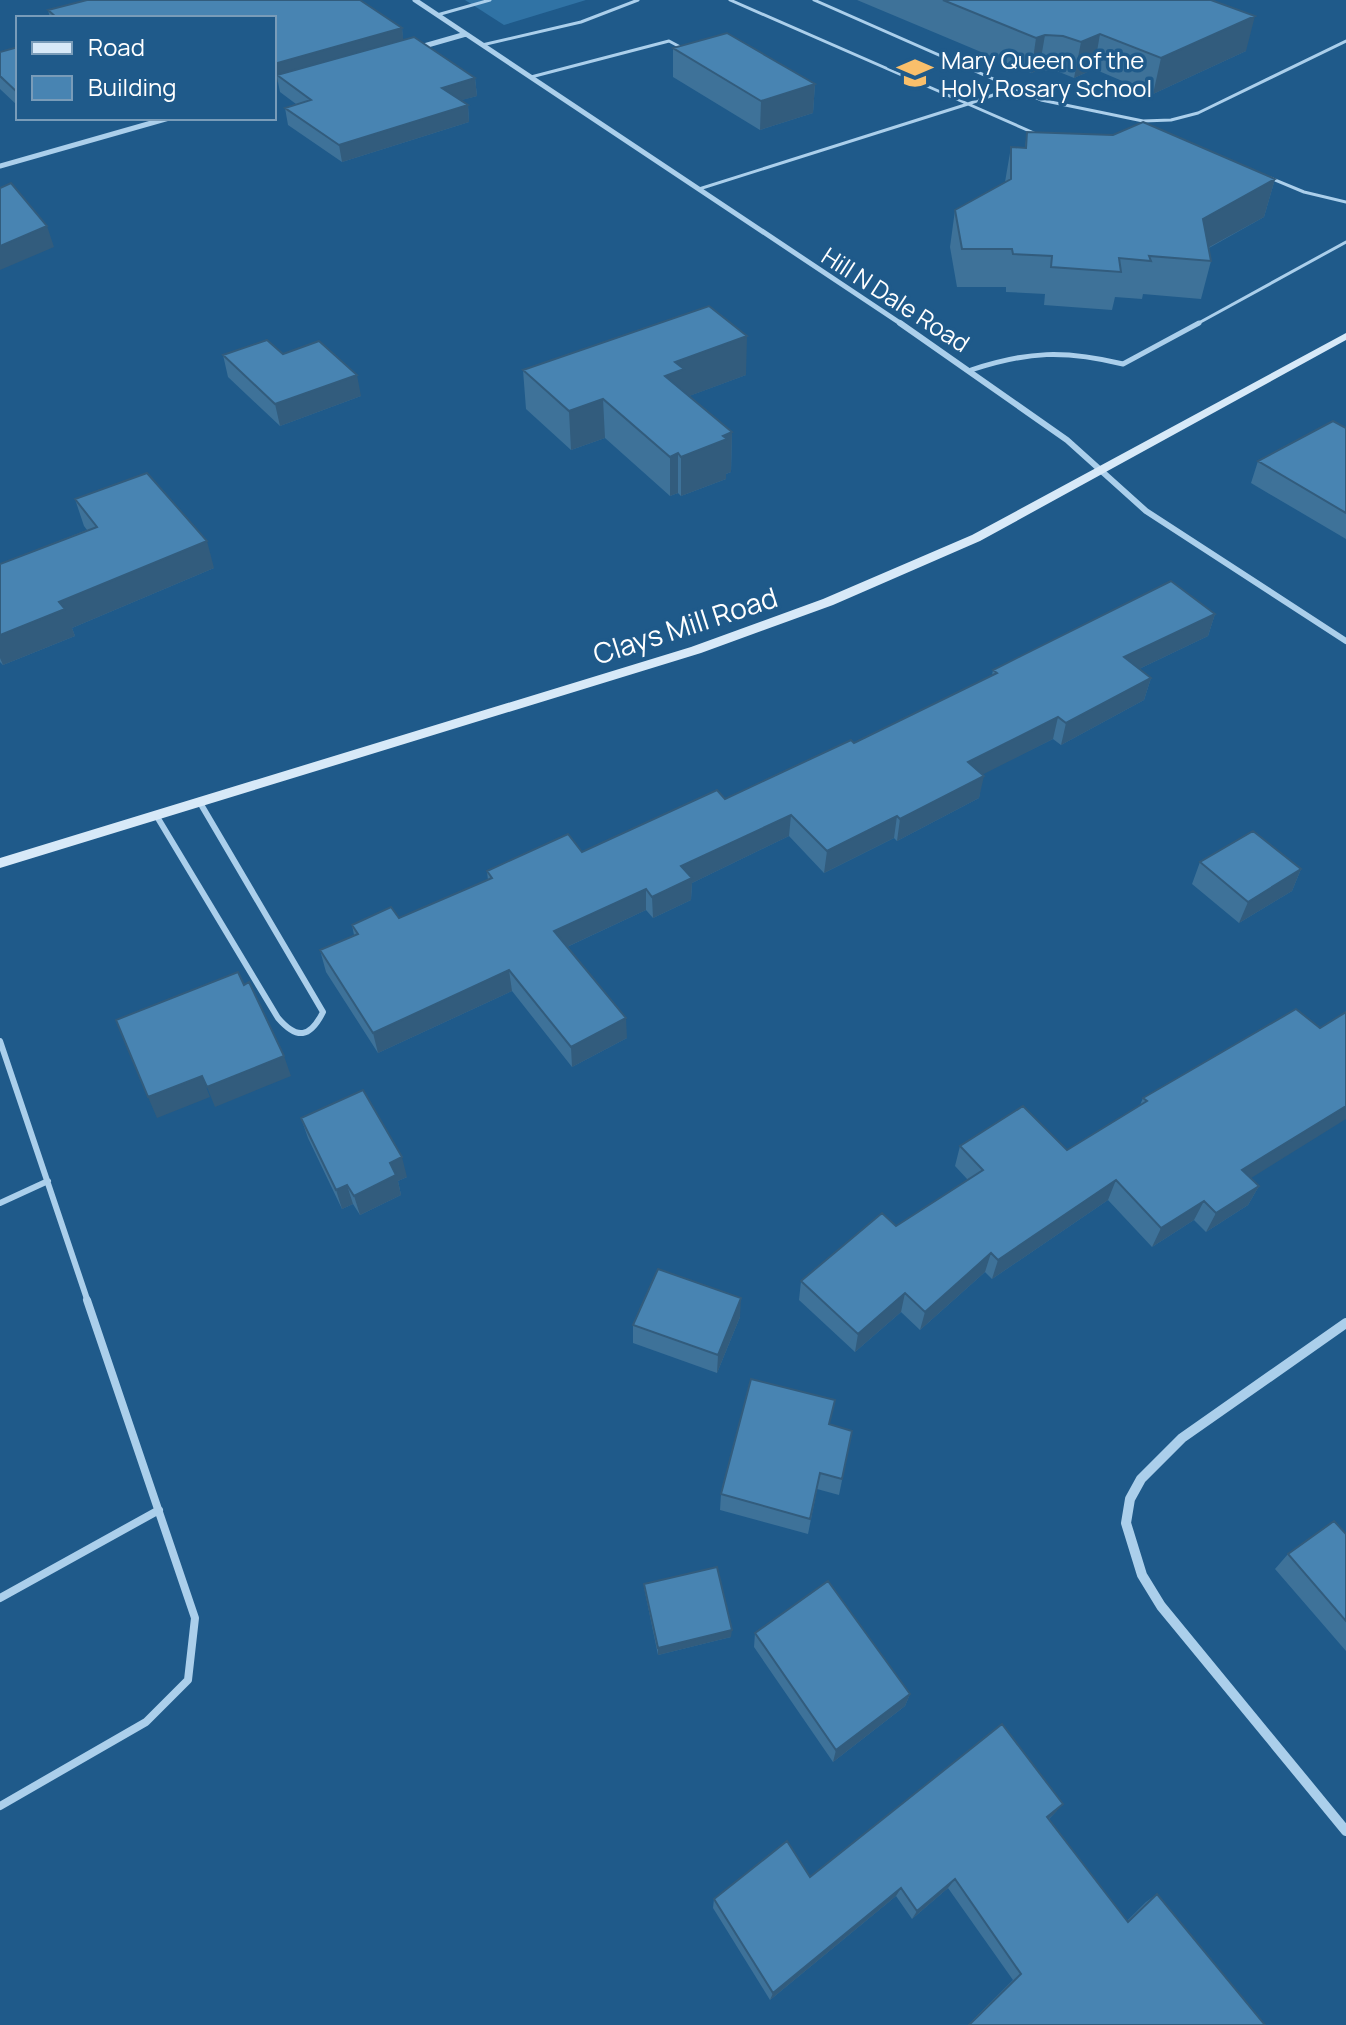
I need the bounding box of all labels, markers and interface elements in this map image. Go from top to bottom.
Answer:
legend [16,16,276,120]
text: Road [88,30,145,63]
place label: Mary Queen of the Holy Rosary School [941,43,1152,104]
school or university icon: Mary Queen of the Holy Rosary School [896,54,934,92]
text: Building [88,70,176,103]
street label: Hill N Dale Road [816,239,976,359]
street label: Clays Mill Road [588,577,782,673]

